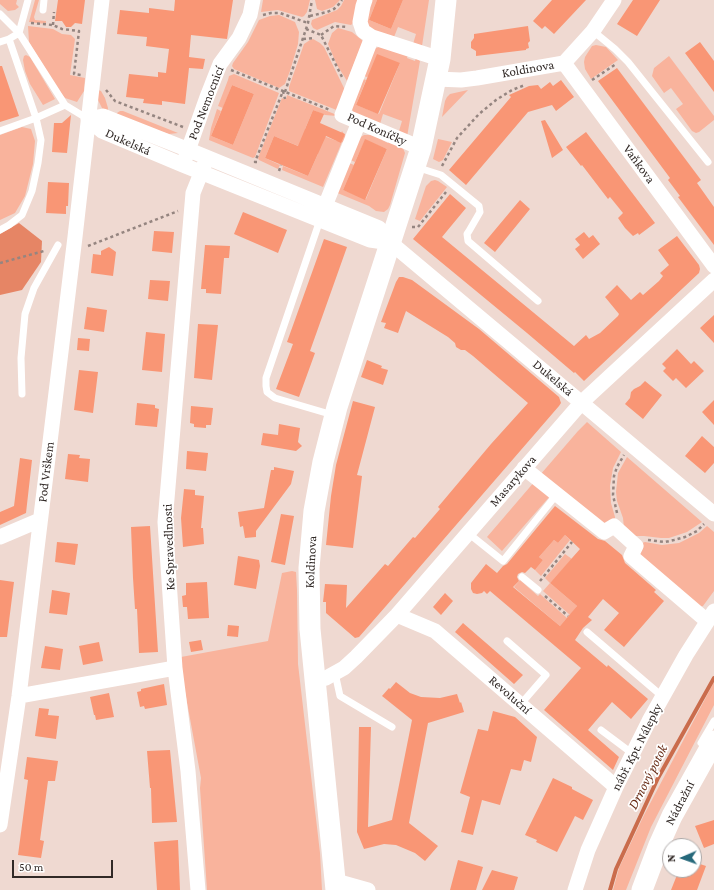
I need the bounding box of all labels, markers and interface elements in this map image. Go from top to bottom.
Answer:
street label: Koldinova [501,57,555,81]
street label: Pod Nemocnicí [185,64,227,142]
street label: Pod Koníčky [345,109,409,149]
street label: Dukelská [103,125,153,159]
street label: Vaňkova [620,141,658,187]
street label: Dukelská [530,357,576,399]
street label: Pod Vrškem [35,441,57,503]
street label: Masarykova [486,452,540,510]
street label: Ke Spravedlnosti [160,503,178,591]
street label: Koldinova [302,535,320,589]
street label: Revoluční [486,672,534,718]
street label: nábř. Kpt. Nálepky [608,701,666,793]
water label: Drnový potok [625,742,671,812]
street label: Nádražní [662,778,698,828]
north arrow [662,838,702,878]
scale bar [14,852,115,878]
text: N [665,854,677,862]
text: 50 m [19,860,43,874]

